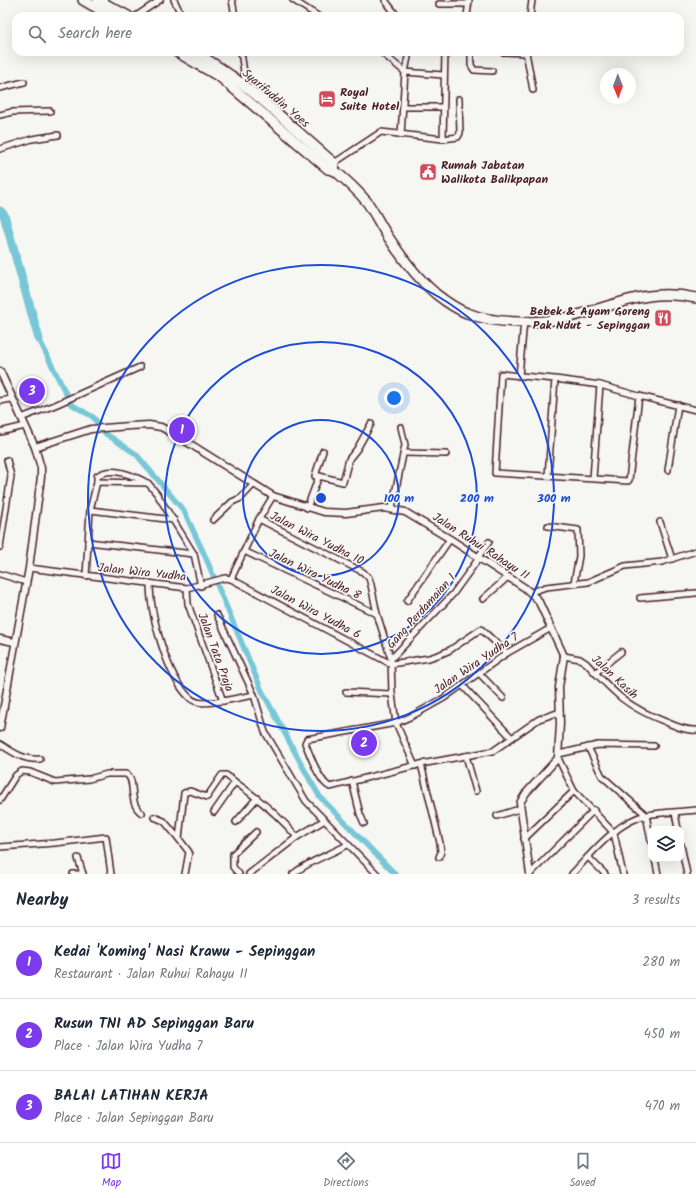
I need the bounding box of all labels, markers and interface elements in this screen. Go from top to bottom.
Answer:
search box [12,12,684,56]
text: Search here [58,22,132,46]
icon: search [26,23,48,45]
street label: Syarifuddin Yoes [238,64,314,133]
north arrow [600,68,636,104]
place label: Royal Suite Hotel [340,83,400,116]
hotel icon: Royal Suite Hotel [317,89,337,109]
place label: Rumah Jabatan Walikota Balikpapan [441,156,548,189]
public building icon: Rumah Jabatan Walikota Balikpapan [418,162,438,182]
place label: Bebek & Ayam Goreng Pak Ndut - Sepinggan [530,302,650,335]
restaurant icon: Bebek & Ayam Goreng Pak Ndut - Sepinggan [653,308,673,328]
pin: 3 [19,376,45,406]
your location [384,388,404,408]
pin: 1 [169,415,195,445]
text: 100 m [384,489,414,508]
text: 200 m [460,489,494,508]
text: 300 m [536,489,571,508]
centre of rings [314,491,328,505]
street label: Jalan Wira Yudha 10 [267,507,367,570]
street label: Jalan Ruhui Rahayu II [429,508,533,585]
street label: Jalan Wira Yudha 8 [265,544,365,605]
street label: Jalan Wira Yudha [97,558,187,587]
street label: Gang Perdamaian 1 [382,569,461,653]
street label: Jalan Wira Yudha 6 [267,581,364,644]
street label: Jalan Tata Praja [192,610,239,695]
street label: Jalan Wira Yudha 7 [430,628,523,699]
street label: Jalan Kasih [587,651,642,704]
pin: 2 [351,728,377,758]
map controls [648,826,684,862]
button: layers [648,826,684,862]
text: Nearby [16,887,68,914]
text: 3 results [632,890,680,911]
text: Kedai 'Koming' Nasi Krawu - Sepinggan [54,940,315,964]
text: 1 [27,952,31,973]
text: 280 m [643,952,680,973]
text: Restaurant · Jalan Ruhui Rahayu II [54,964,248,985]
text: Rusun TNI AD Sepinggan Baru [54,1012,254,1036]
text: 2 [25,1024,33,1045]
text: 450 m [644,1024,680,1045]
text: Place · Jalan Wira Yudha 7 [54,1036,202,1057]
text: BALAI LATIHAN KERJA [54,1084,209,1108]
text: 3 [25,1096,33,1117]
text: 470 m [645,1096,680,1117]
text: Place · Jalan Sepinggan Baru [54,1108,214,1129]
tab: Map [100,1150,122,1192]
tab: Directions [323,1150,369,1192]
tab: Saved [570,1150,596,1192]

